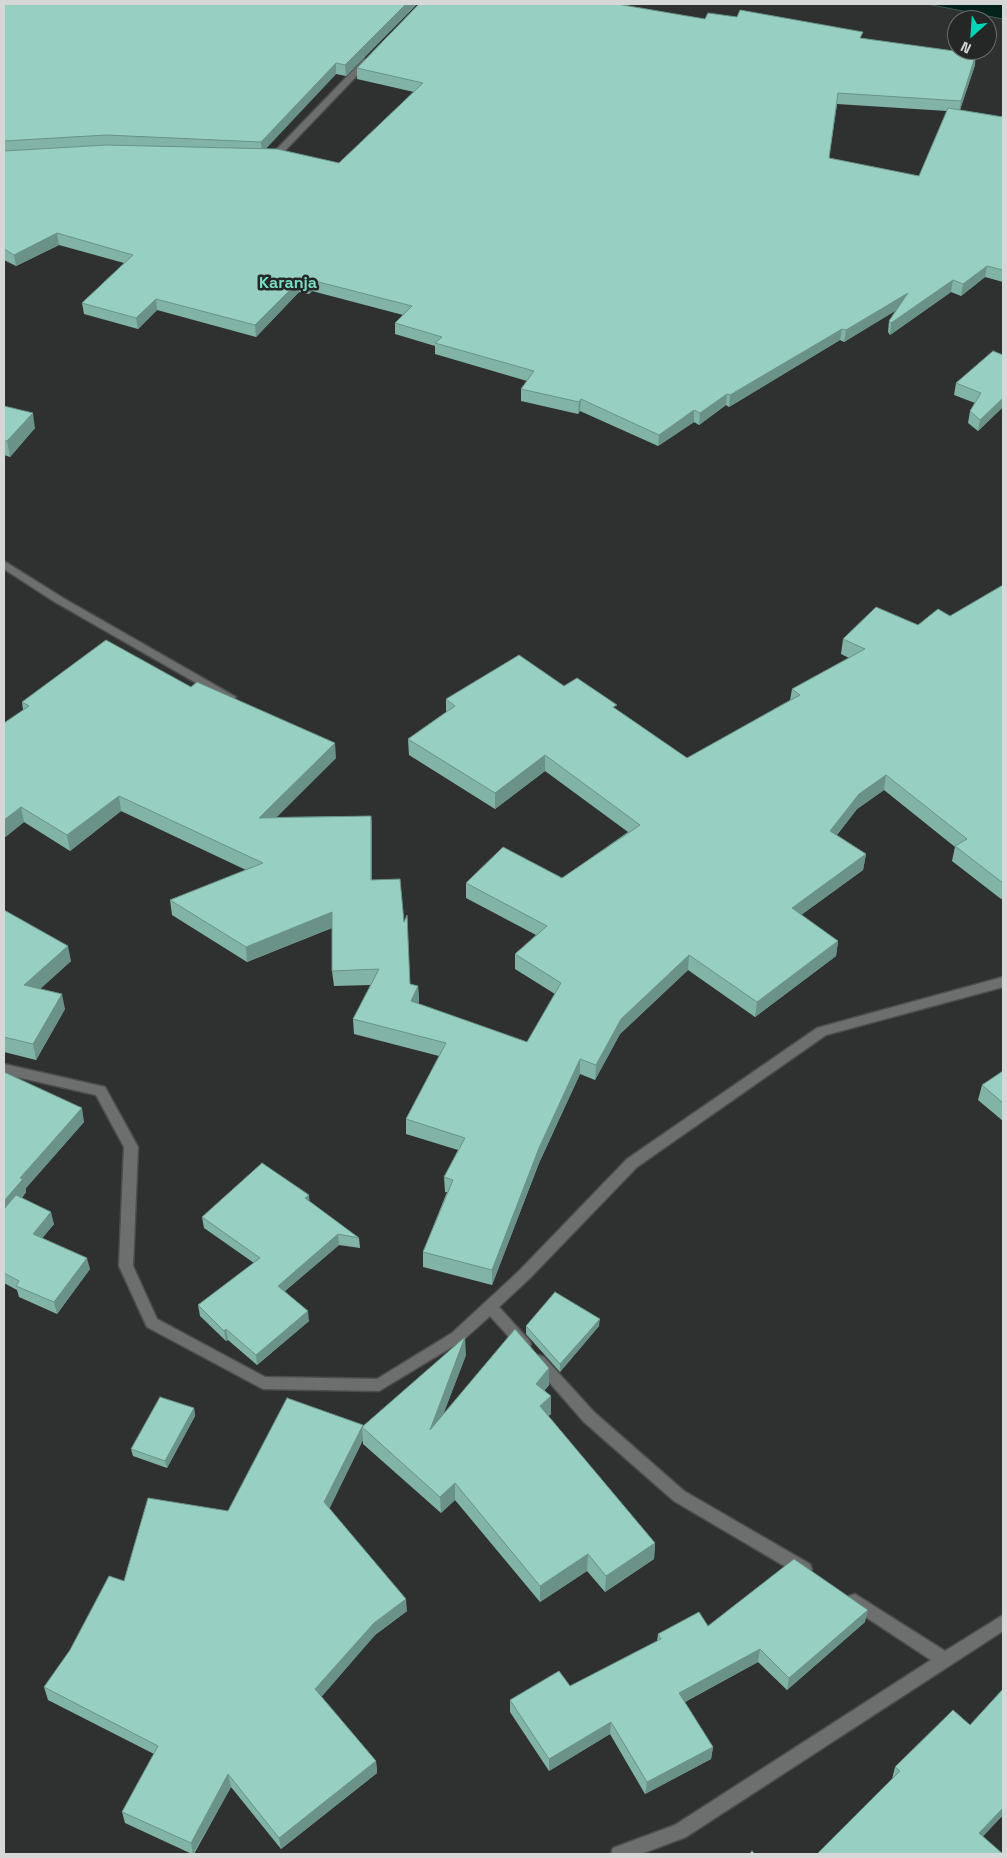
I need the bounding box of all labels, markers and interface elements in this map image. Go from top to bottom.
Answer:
north arrow [947,10,997,60]
text: N [958,37,974,58]
district label: Karanja [259,274,317,294]

